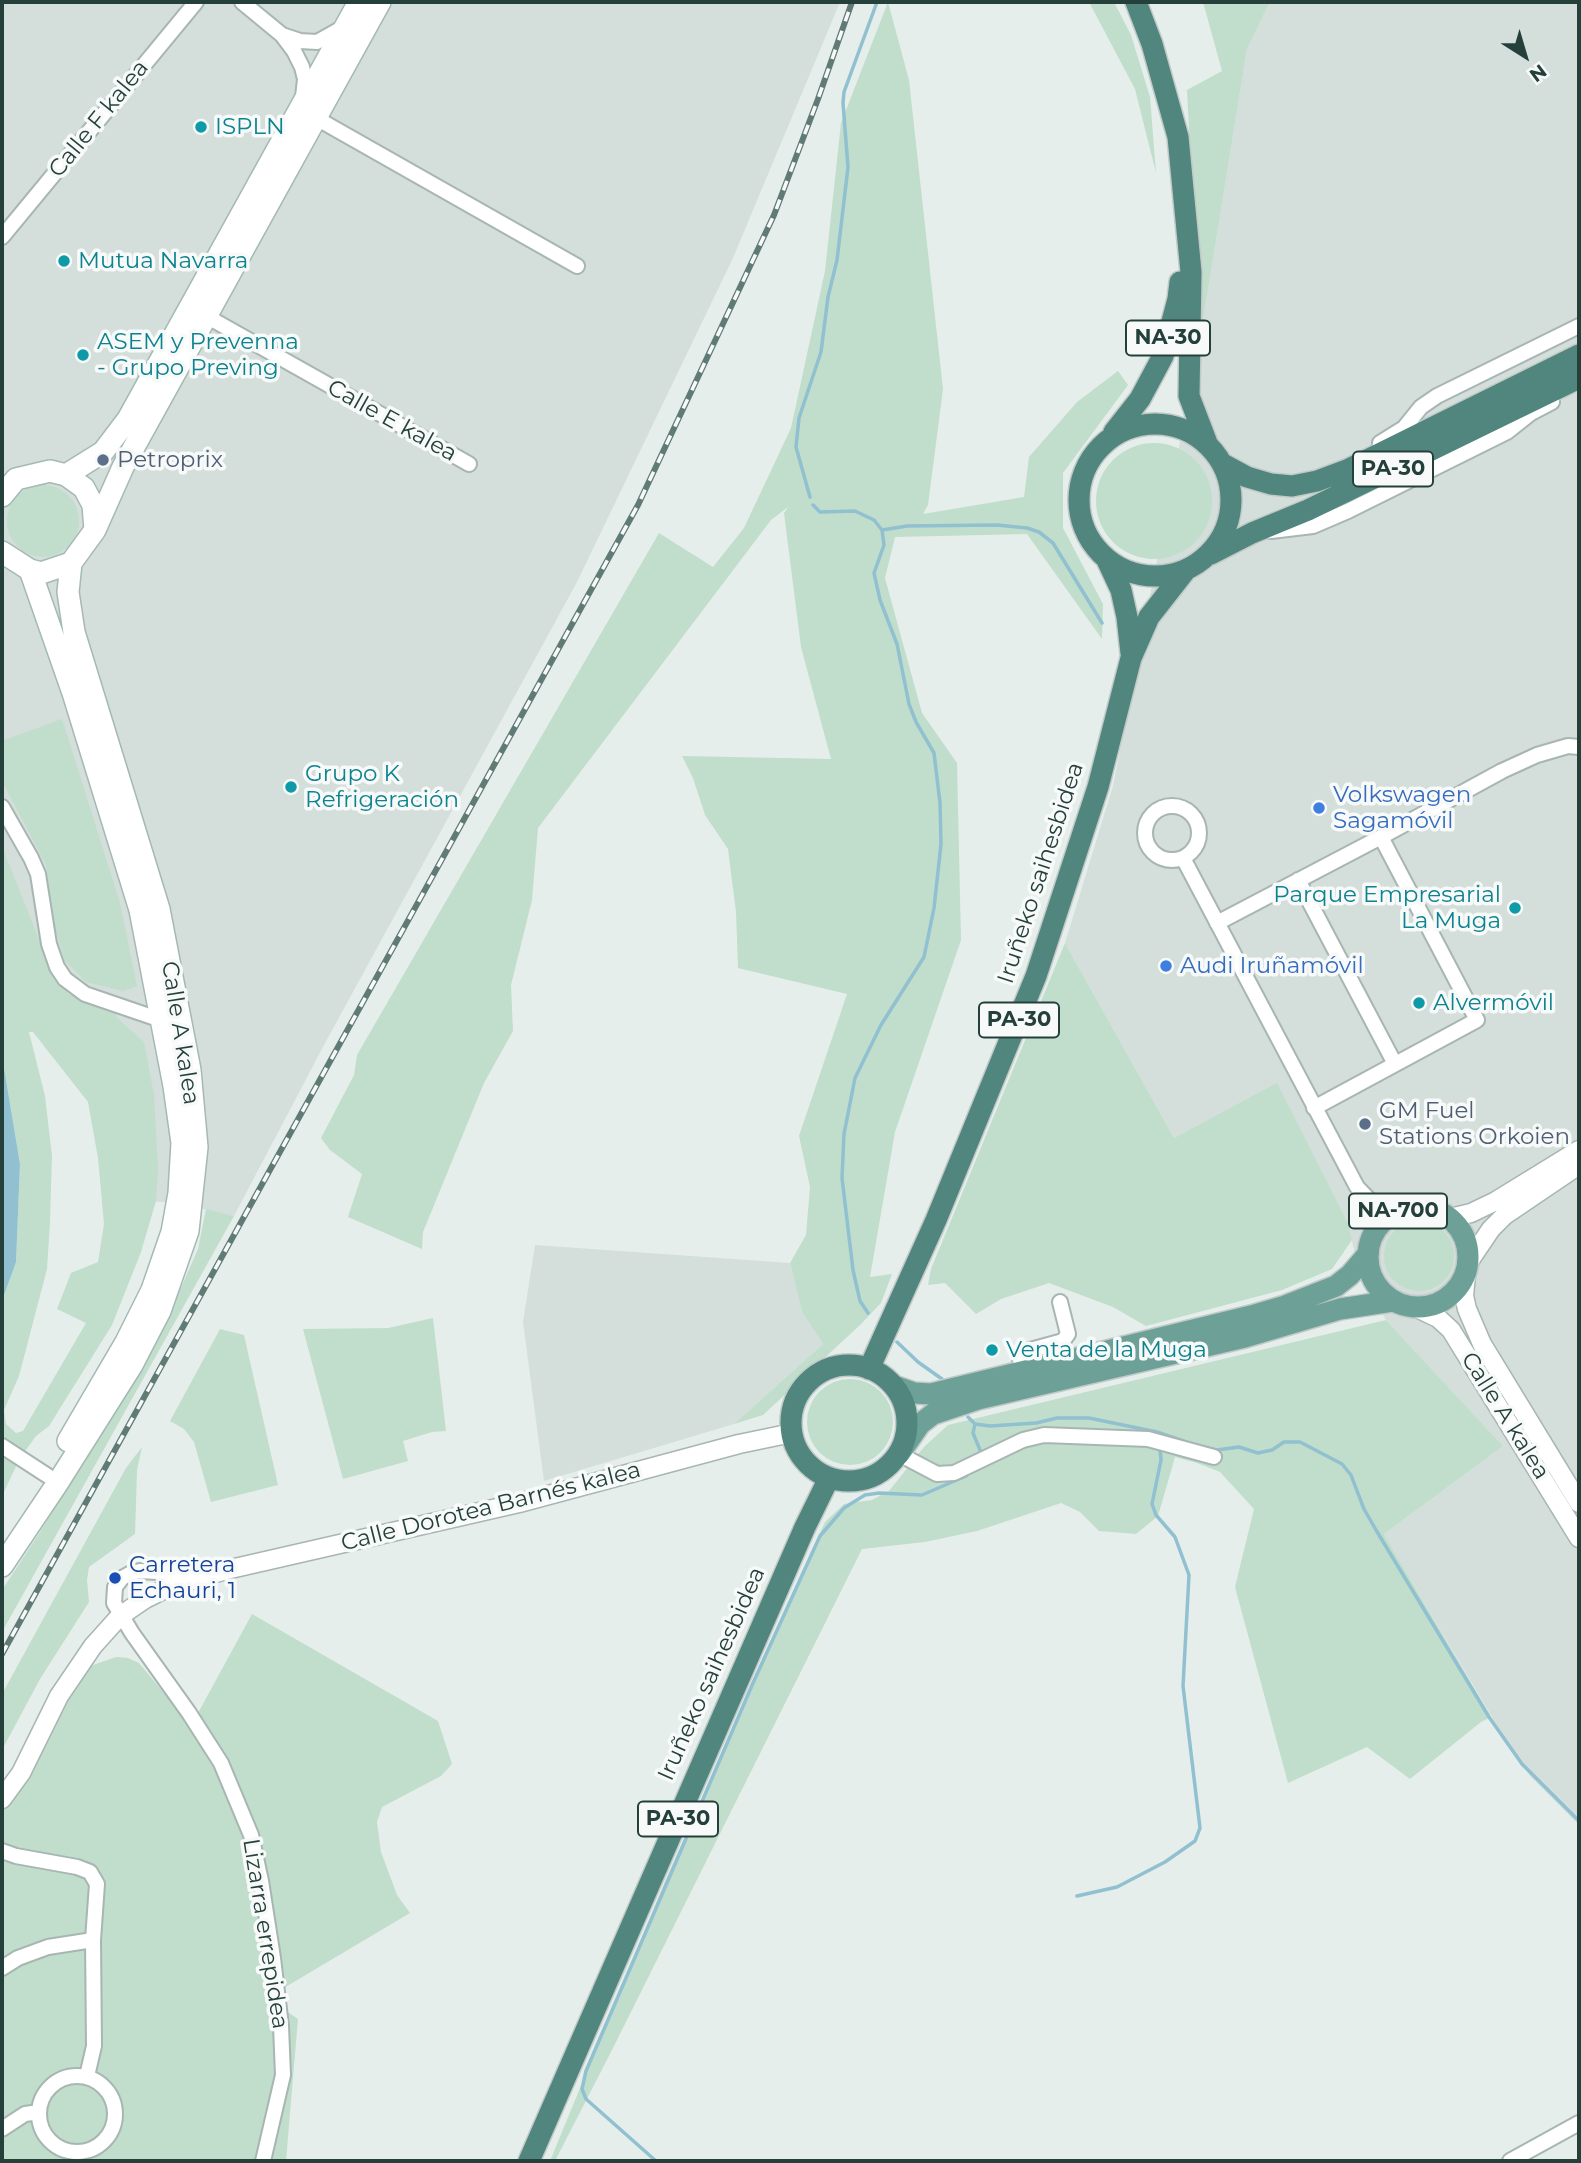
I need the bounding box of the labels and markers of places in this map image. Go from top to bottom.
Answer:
place label: ISPLN [215,113,285,141]
marker: ISPLN [193,119,209,135]
place label: Mutua Navarra [78,247,248,275]
marker: Mutua Navarra [56,253,72,269]
place label: ASEM y Prevenna - Grupo Preving [97,328,299,382]
marker: ASEM y Prevenna - Grupo Preving [75,347,91,363]
place label: Petroprix [117,446,223,474]
marker: Petroprix [95,452,111,468]
place label: Grupo K Refrigeración [305,760,459,814]
marker: Grupo K Refrigeración [283,779,299,795]
place label: Volkswagen Sagamóvil [1333,781,1471,835]
marker: Volkswagen Sagamóvil [1311,800,1327,816]
place label: Parque Empresarial La Muga [1273,881,1501,935]
marker: Parque Empresarial La Muga [1507,900,1523,916]
place label: Audi Iruñamóvil [1180,952,1364,980]
marker: Audi Iruñamóvil [1158,958,1174,974]
place label: Alvermóvil [1433,989,1554,1017]
marker: Alvermóvil [1411,995,1427,1011]
place label: GM Fuel Stations Orkoien [1379,1097,1570,1151]
marker: GM Fuel Stations Orkoien [1357,1116,1373,1132]
place label: Venta de la Muga [1006,1336,1207,1364]
marker: Venta de la Muga [984,1342,1000,1358]
place label: Carretera Echauri, 1 [129,1551,236,1605]
marker: Carretera Echauri, 1 [107,1570,123,1586]

